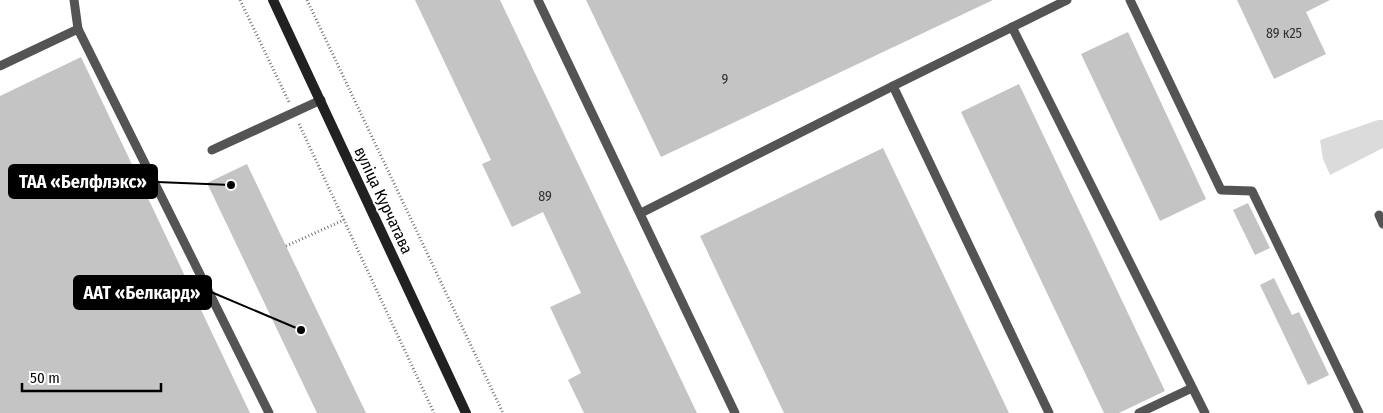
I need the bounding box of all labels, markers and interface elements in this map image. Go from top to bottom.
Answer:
house number: 89 к25 [1266,25,1302,42]
house number: 9 [722,71,729,88]
street label: вуліца Курчатава [350,144,417,257]
callout: ТАА «Белфлэкс» [9,165,157,198]
text: ТАА «Белфлэкс» [19,171,147,193]
house number: 89 [538,188,552,205]
callout: ААТ «Белкард» [74,276,211,309]
text: ААТ «Белкард» [83,282,200,304]
scale bar [22,360,161,392]
text: 50 m [30,369,60,387]

